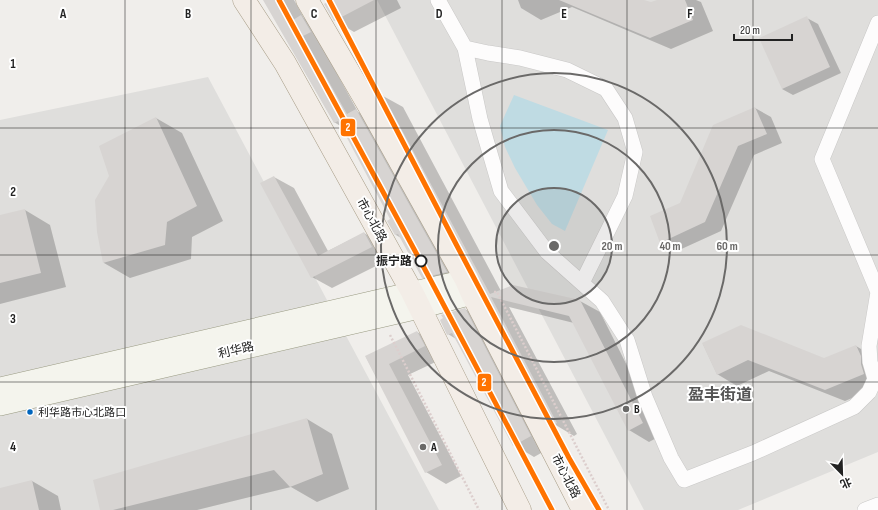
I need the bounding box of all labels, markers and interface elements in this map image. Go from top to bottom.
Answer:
text: A [59,6,67,22]
text: B [185,6,191,22]
text: C [311,6,318,22]
text: D [436,6,443,22]
text: E [561,6,567,22]
text: F [687,6,693,22]
scale bar [734,16,792,42]
text: 20 m [740,23,760,38]
text: 1 [10,56,16,72]
line badge: 2 [340,118,356,137]
text: 2 [346,121,351,134]
text: 2 [10,184,16,200]
street label: 市心北路 [353,196,390,245]
centre of rings [547,239,561,253]
text: 20 m [602,239,622,254]
text: 40 m [659,239,681,254]
text: 60 m [716,239,738,254]
place label: 振宁路 [376,254,412,269]
marker: 振宁路 [414,254,428,268]
text: 3 [10,311,16,327]
street label: 利华路 [217,339,255,362]
line badge: 2 [477,373,492,392]
text: 2 [482,376,487,389]
district label: 盈丰街道 [688,386,752,405]
place label: B [634,402,640,417]
marker: B [621,404,631,414]
place label: 利华路市心北路口 [38,406,126,419]
marker: 利华路市心北路口 [25,407,35,417]
text: 4 [10,439,16,455]
place label: A [430,440,437,455]
marker: A [418,442,428,452]
street label: 市心北路 [548,451,583,501]
north arrow [822,454,862,494]
text: 北 [838,475,853,491]

